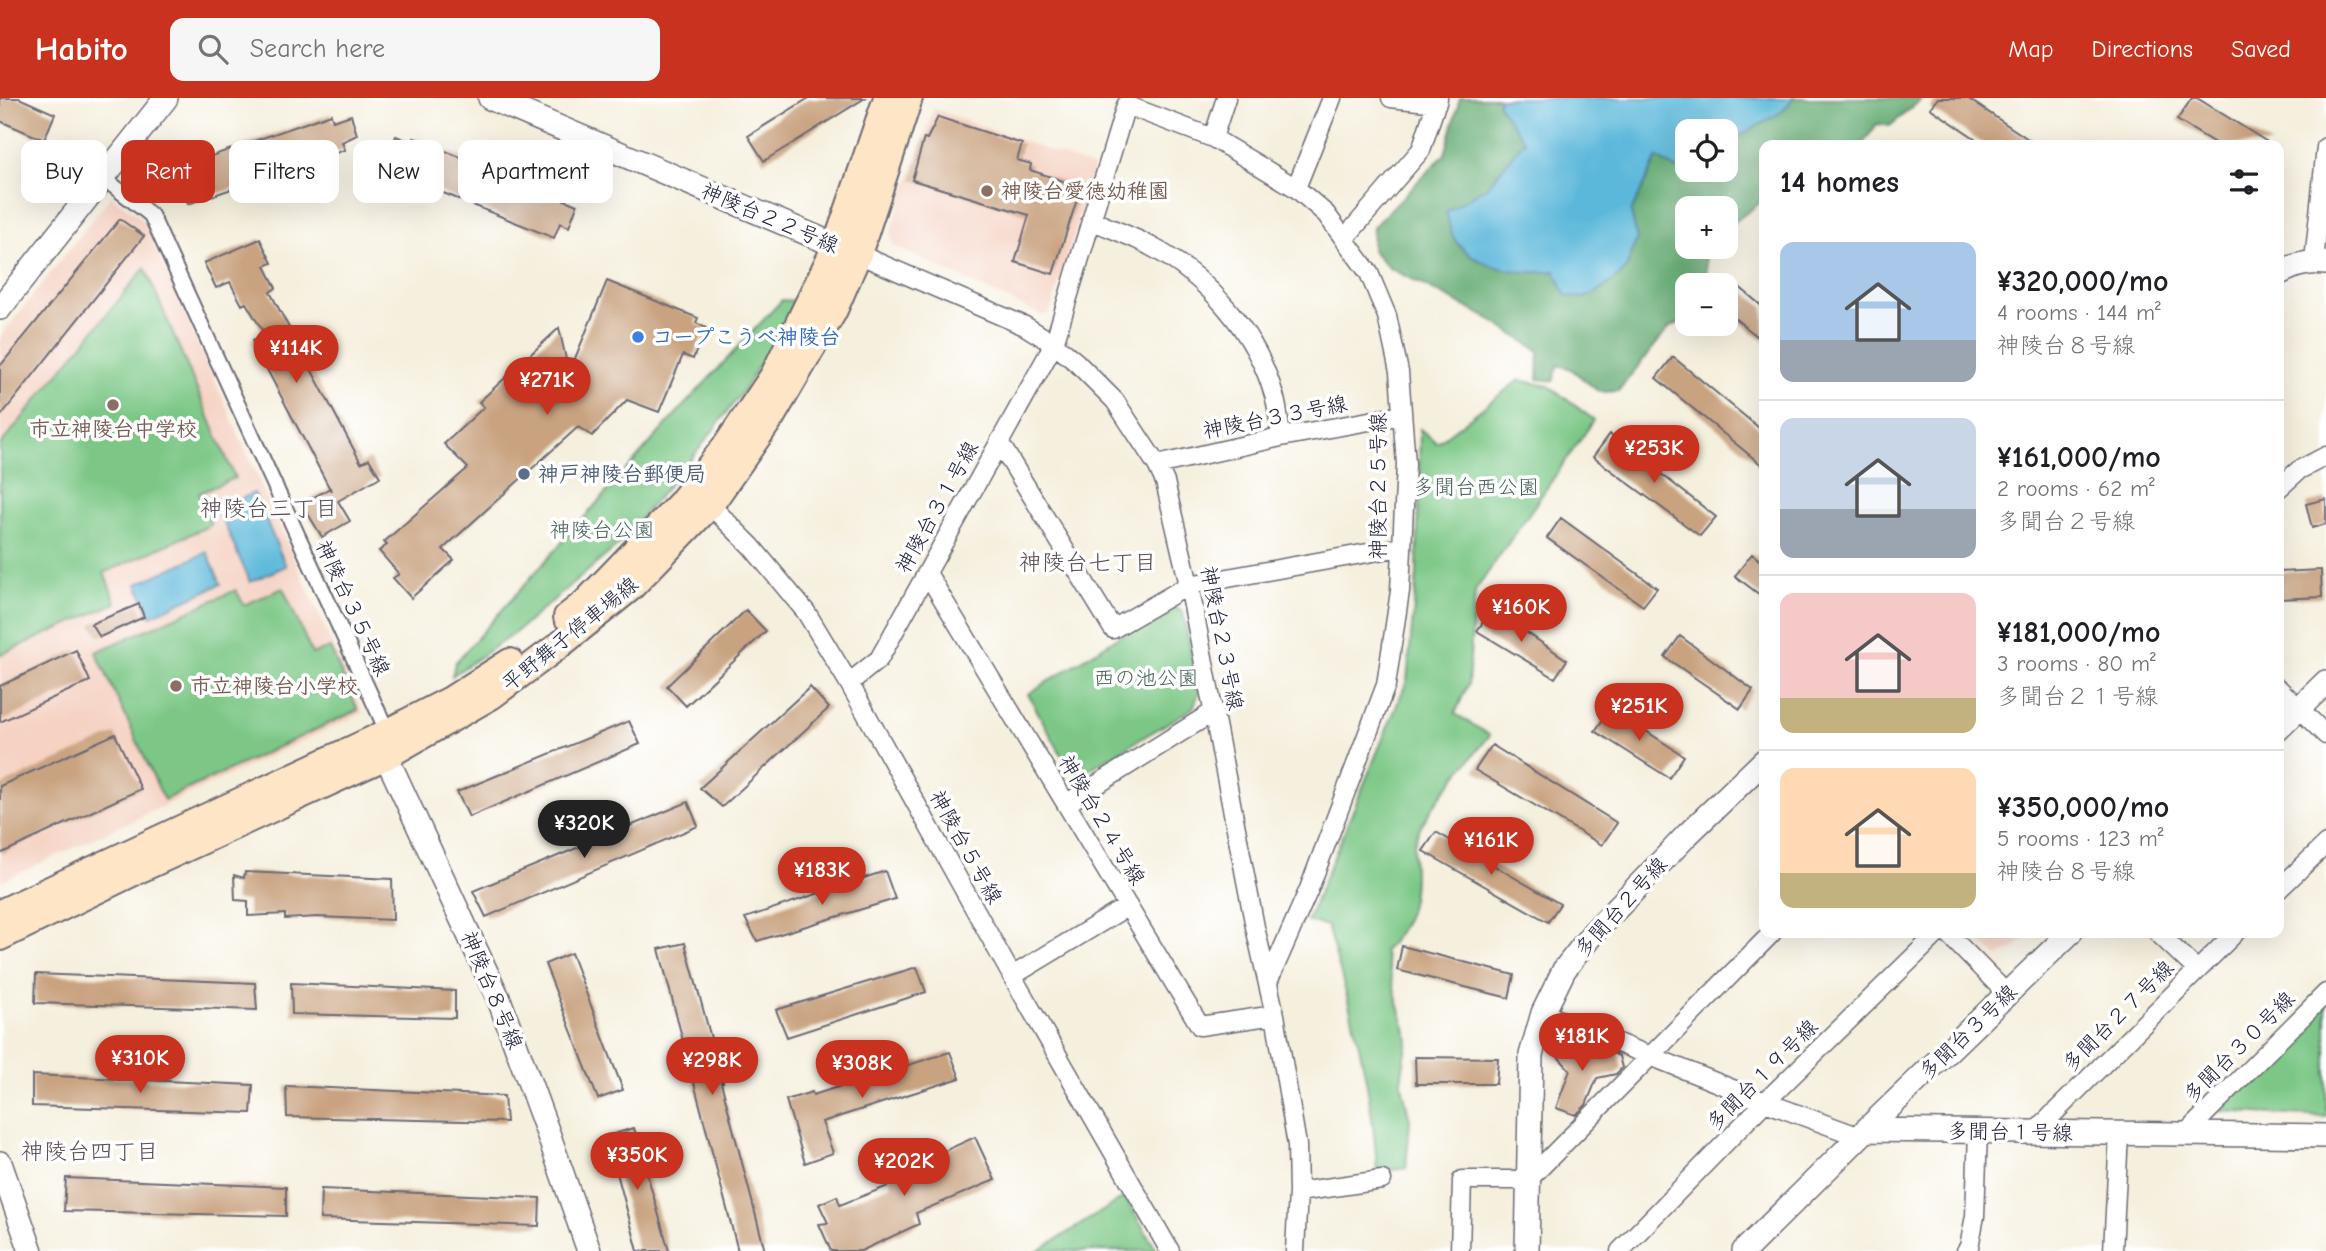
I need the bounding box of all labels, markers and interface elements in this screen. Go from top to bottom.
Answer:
search box [170,18,660,81]
text: Habito [35,30,128,68]
icon: search [194,30,232,68]
text: Search here [250,34,385,64]
text: Map [2008,35,2054,63]
text: Directions [2092,35,2193,63]
text: Saved [2231,35,2291,63]
map controls [1675,119,1738,336]
button: locate [1675,119,1738,182]
chip: Buy [21,140,107,203]
chip: Rent [121,140,215,203]
chip: Filters [229,140,339,203]
chip: New [353,140,444,203]
chip: Apartment [458,140,613,203]
icon: filters [2225,163,2263,201]
text: 14 homes [1780,165,1899,200]
street label: 神陵台２２号線 [698,178,842,258]
place label: 神陵台愛徳幼稚園 [1001,179,1169,203]
marker: 神陵台愛徳幼稚園 [979,183,995,199]
button: + [1675,196,1738,259]
text: ¥320,000/mo [1997,264,2168,299]
icon: home [1836,270,1920,354]
button: − [1675,273,1738,336]
text: 4 rooms · 144 m² [1997,299,2161,326]
place label: コープこうべ神陵台 [652,325,840,349]
pin: ¥114K [247,326,345,385]
marker: コープこうべ神陵台 [630,329,646,345]
text: 神陵台８号線 [1997,332,2135,359]
text: ¥114K [270,334,322,361]
pin: ¥271K [498,358,596,417]
text: ¥271K [520,366,574,393]
street label: 神陵台３３号線 [1201,391,1349,443]
marker: 市立神陵台中学校 [105,397,121,413]
street label: 神陵台２５号線 [1366,413,1390,560]
place label: 市立神陵台中学校 [29,417,197,441]
pin: ¥253K [1605,426,1703,485]
text: ¥253K [1624,434,1684,461]
street label: 神陵台３１号線 [891,437,983,577]
text: ¥161,000/mo [1997,440,2161,475]
icon: home [1836,446,1920,530]
place label: 神戸神陵台郵便局 [538,462,706,486]
marker: 神戸神陵台郵便局 [516,466,532,482]
park label: 多聞台西公園 [1413,475,1539,499]
text: 2 rooms · 62 m² [1997,475,2155,502]
district label: 神陵台三丁目 [200,495,338,522]
text: 多聞台２号線 [1997,508,2135,535]
park label: 神陵台公園 [550,518,655,542]
street label: 神陵台３５号線 [311,536,395,680]
district label: 神陵台七丁目 [1019,549,1157,576]
street label: 神陵台２３号線 [1196,564,1248,712]
street label: 平野舞子停車場線 [497,572,643,696]
pin: ¥160K [1472,584,1570,644]
text: ¥160K [1492,593,1550,620]
text: ¥181,000/mo [1997,615,2160,650]
icon: home [1836,621,1920,705]
text: 3 rooms · 80 m² [1997,650,2156,677]
park label: 西の池公園 [1094,666,1199,690]
place label: 市立神陵台小学校 [190,674,358,698]
marker: 市立神陵台小学校 [168,678,184,694]
text: 多聞台２１号線 [1997,683,2158,710]
pin: ¥251K [1590,684,1688,743]
text: ¥251K [1611,692,1667,719]
street label: 神陵台２４号線 [1054,751,1150,889]
street label: 神陵台５号線 [925,786,1007,908]
text: ¥350,000/mo [1997,790,2169,825]
icon: home [1836,796,1920,880]
pin: ¥320K [535,800,633,860]
text: ¥320K [554,809,614,836]
pin: ¥161K [1442,818,1540,877]
text: 5 rooms · 123 m² [1997,825,2163,852]
text: ¥161K [1464,826,1518,853]
pin: ¥183K [773,848,871,907]
street label: 多聞台２号線 [1570,852,1672,962]
text: ¥183K [794,856,850,883]
text: 神陵台８号線 [1997,858,2135,885]
street label: 神陵台８号線 [456,927,528,1053]
street label: 多聞台２７号線 [2058,956,2178,1076]
street label: 多聞台３号線 [1914,980,2022,1084]
street label: 多聞台３０号線 [2179,987,2299,1107]
pin: ¥181K [1533,1014,1631,1073]
street label: 多聞台１９号線 [1702,1015,1822,1135]
text: ¥181K [1555,1022,1609,1049]
pin: ¥310K [91,1035,189,1095]
pin: ¥298K [663,1038,761,1097]
pin: ¥308K [813,1040,911,1100]
text: ¥310K [111,1044,169,1071]
text: ¥298K [682,1046,742,1073]
text: ¥308K [832,1049,892,1076]
street label: 多聞台１号線 [1947,1119,2073,1145]
pin: ¥350K [588,1132,686,1192]
district label: 神陵台四丁目 [21,1138,159,1165]
pin: ¥202K [855,1138,953,1198]
text: ¥350K [607,1141,667,1168]
text: ¥202K [874,1147,934,1174]

